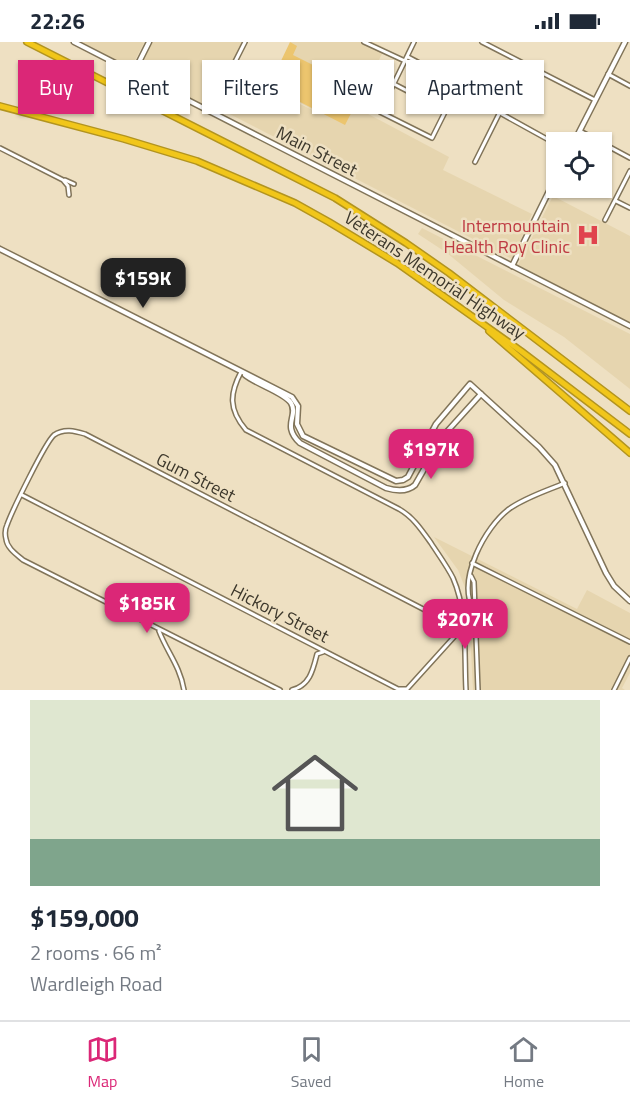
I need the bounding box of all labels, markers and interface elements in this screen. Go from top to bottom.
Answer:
text: 22:26 [30,4,85,38]
chip: Buy [18,60,94,114]
chip: Rent [106,60,190,114]
chip: Filters [202,60,300,114]
chip: New [312,60,394,114]
chip: Apartment [406,60,544,114]
street label: Main Street [272,119,363,183]
map controls [546,132,612,198]
button: locate [546,132,612,198]
street label: Veterans Memorial Highway [339,204,531,346]
place label: Intermountain Health Roy Clinic [443,212,570,260]
hospital icon: Intermountain Health Roy Clinic [575,222,601,248]
pin: $159K [101,258,185,309]
text: $159K [115,262,171,293]
pin: $197K [389,429,473,480]
text: $197K [403,433,459,464]
street label: Gum Street [152,445,241,509]
street label: Hickory Street [226,577,334,650]
pin: $185K [105,583,189,634]
text: $185K [119,587,175,618]
pin: $207K [423,599,507,650]
text: $207K [437,603,493,634]
icon: home [261,739,369,847]
text: $159,000 [30,898,139,937]
text: 2 rooms · 66 m² [30,937,162,968]
text: Wardleigh Road [30,968,163,999]
tab: Map [86,1033,119,1093]
tab: Saved [291,1033,332,1093]
tab: Home [503,1033,544,1093]

